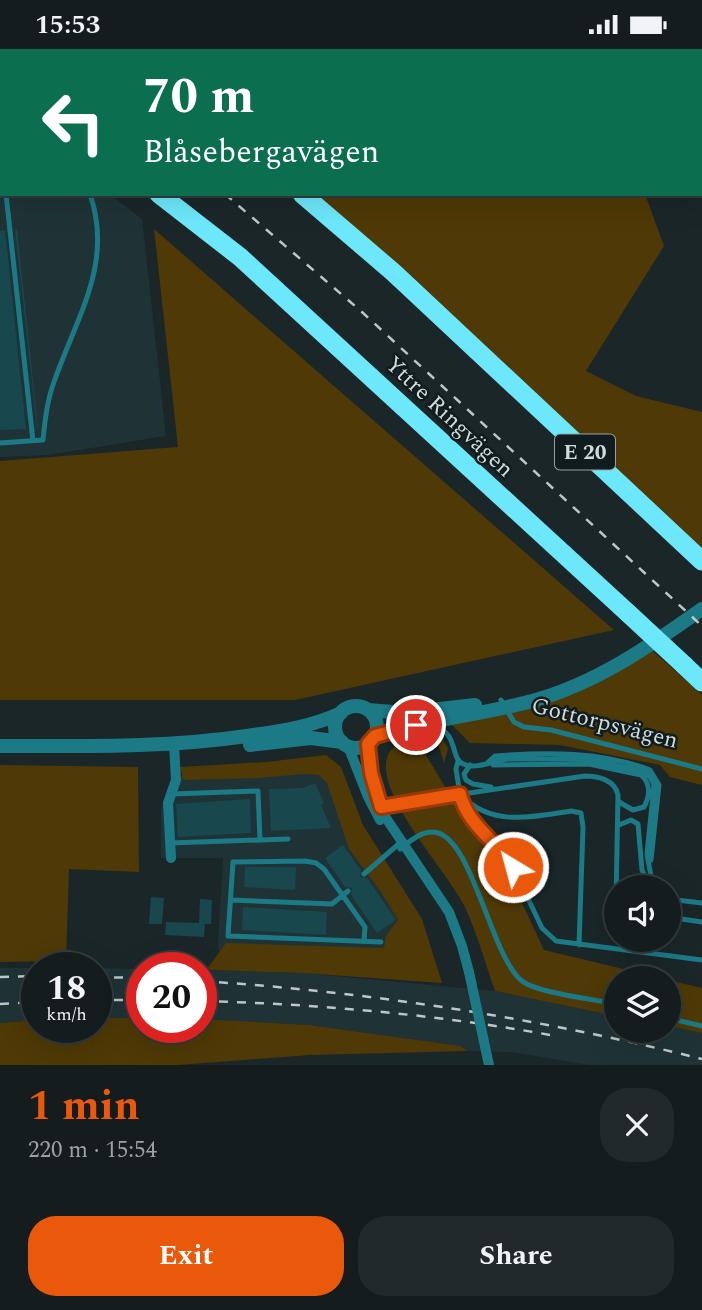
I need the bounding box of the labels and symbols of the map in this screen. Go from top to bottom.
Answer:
street label: Yttre Ringvägen [377,348,521,486]
road number: E 20 [555,435,615,469]
street label: Gottorpsvägen [528,688,682,759]
pin [386,695,446,755]
position arrow [476,830,550,904]
speed limit sign: 20 [126,952,217,1043]

